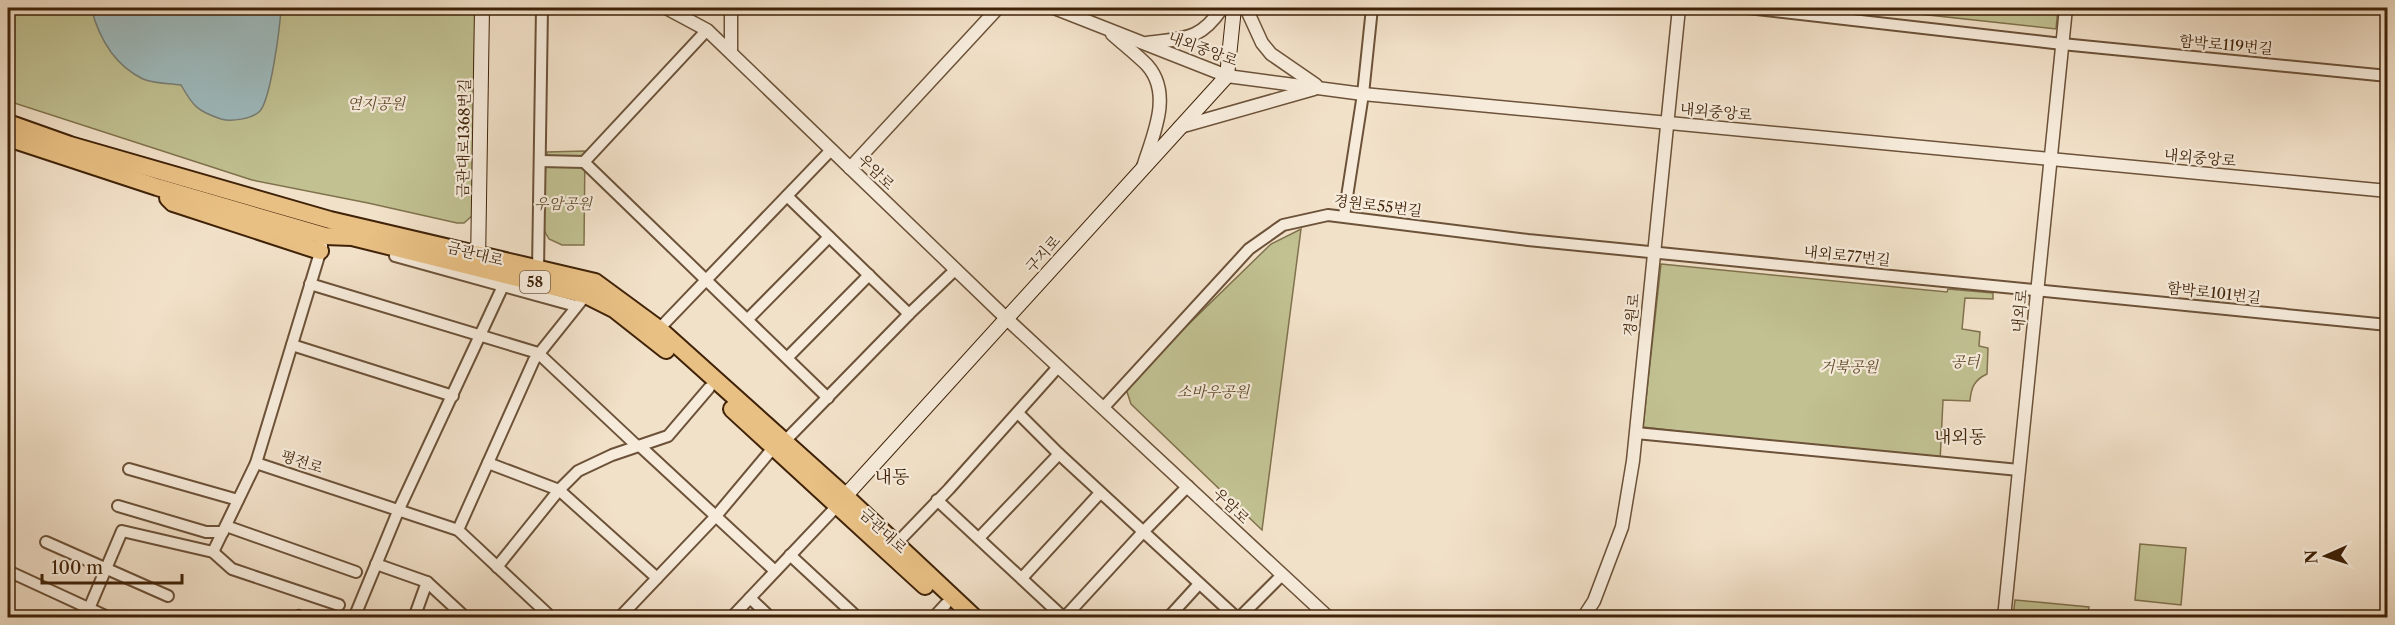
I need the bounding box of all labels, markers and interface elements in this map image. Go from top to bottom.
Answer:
street label: 내외중앙로 [1166,27,1241,70]
street label: 함박로119번길 [2178,31,2274,58]
street label: 금관대로1368번길 [453,78,474,198]
park label: 연지공원 [347,94,406,113]
street label: 내외중앙로 [1679,99,1753,124]
street label: 내외중앙로 [2163,145,2237,170]
street label: 우암로 [854,150,899,194]
street label: 경원로55번길 [1333,191,1423,220]
park label: 우암공원 [534,194,593,213]
street label: 구지로 [1021,231,1065,276]
street label: 금관대로 [445,237,506,270]
street label: 내외로77번길 [1803,241,1891,270]
road number: 58 [520,271,550,293]
street label: 함박로101번길 [2166,278,2262,307]
street label: 내외로 [2008,288,2031,334]
street label: 경원로 [1620,292,1643,338]
park label: 공터 [1951,352,1981,371]
park label: 거북공원 [1820,357,1879,376]
park label: 소바우공원 [1177,382,1251,401]
district label: 내외동 [1934,426,1986,448]
street label: 평전로 [279,446,326,477]
district label: 내동 [875,466,909,488]
street label: 우암로 [1209,484,1254,528]
street label: 금관대로 [856,504,911,558]
north arrow [2296,526,2356,586]
scale bar [42,547,182,585]
text: N [2301,549,2321,564]
text: 100 m [51,557,103,579]

